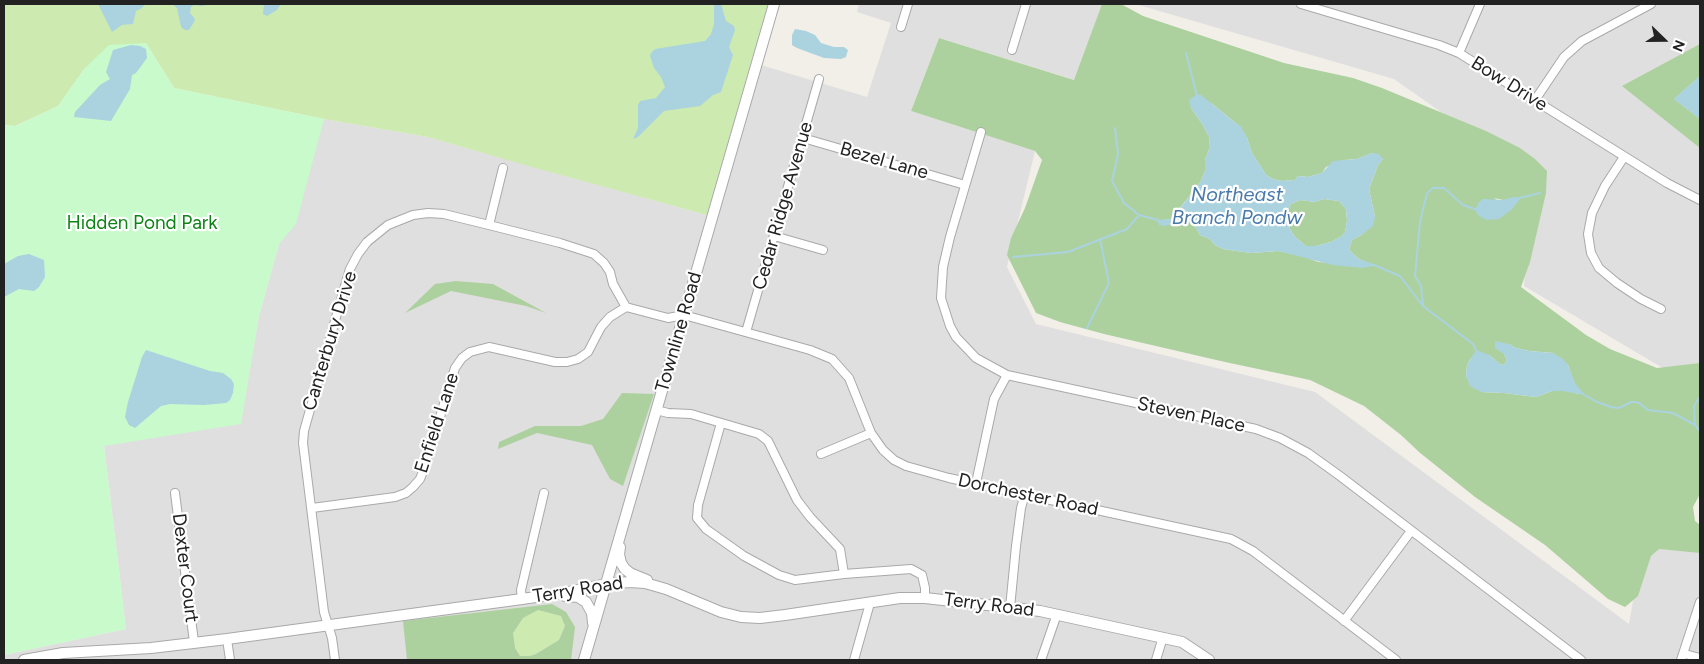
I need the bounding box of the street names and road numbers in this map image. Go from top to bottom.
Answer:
street label: Bow Drive [1467,52,1551,116]
street label: Cedar Ridge Avenue [748,119,818,293]
street label: Bezel Lane [837,137,931,185]
street label: Canterbury Drive [298,268,362,414]
street label: Townline Road [651,269,707,395]
street label: Enfield Lane [410,370,464,476]
street label: Steven Place [1135,392,1247,438]
street label: Dorchester Road [956,469,1100,521]
street label: Dexter Court [167,512,203,624]
street label: Terry Road [531,572,625,608]
street label: Terry Road [942,588,1036,622]

